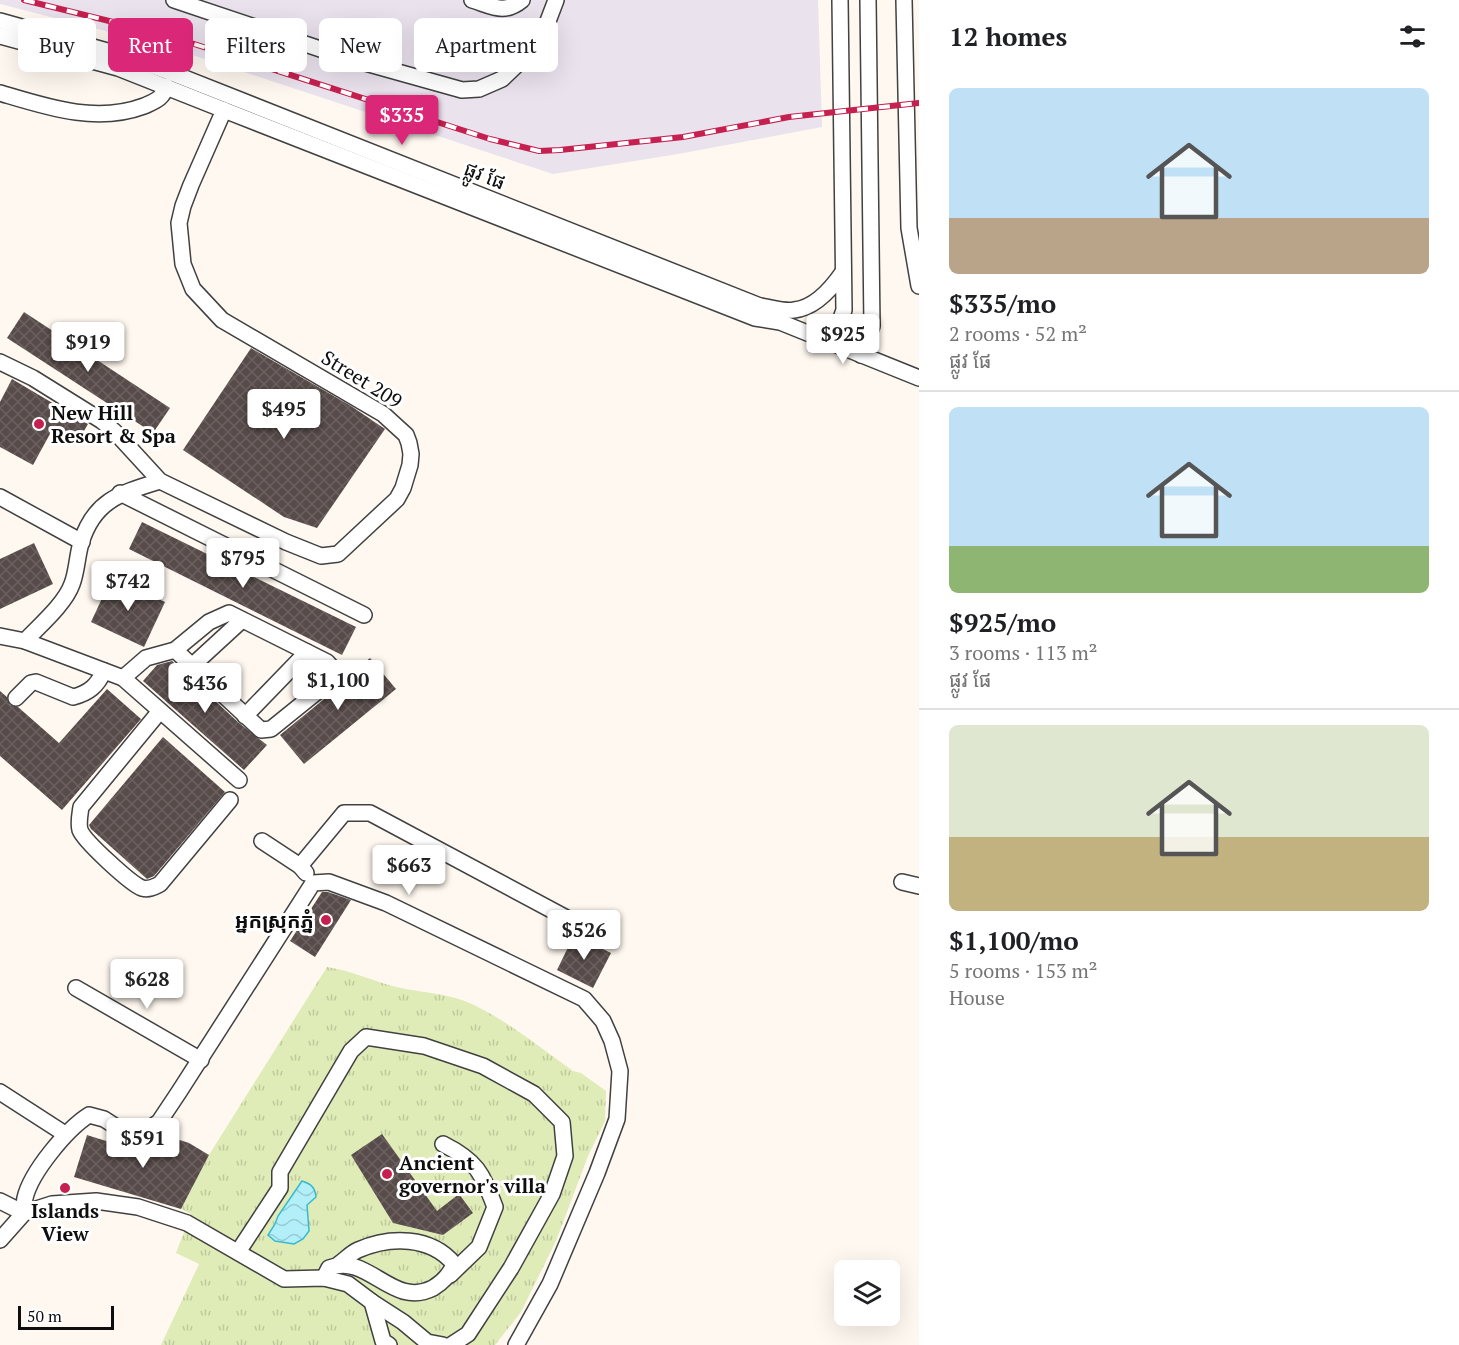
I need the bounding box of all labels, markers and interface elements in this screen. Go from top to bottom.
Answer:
chip: Buy [18,18,96,72]
chip: Rent [108,18,193,72]
chip: Filters [205,18,307,72]
chip: New [319,18,402,72]
chip: Apartment [414,18,558,72]
text: 12 homes [949,19,1067,53]
icon: filters [1396,20,1429,53]
pin: $335 [366,95,438,146]
text: $335 [379,101,425,128]
icon: home [1135,127,1243,235]
street label: ផ្លូវ ផែ [458,155,510,201]
text: $335/mo [949,286,1056,320]
pin: $925 [807,314,879,365]
text: $925 [820,320,866,347]
text: 2 rooms · 52 m² [949,320,1087,347]
pin: $919 [52,322,124,373]
text: $919 [65,328,111,355]
street label: Street 209 [317,344,407,414]
text: ផ្លូវ ផែ [949,347,992,374]
pin: $495 [248,389,320,440]
text: $495 [261,395,307,422]
place label: New Hill Resort & Spa [51,399,176,449]
marker: New Hill Resort & Spa [32,417,46,431]
icon: home [1135,446,1243,554]
pin: $795 [207,538,279,589]
text: $795 [220,544,266,571]
pin: $742 [92,561,164,612]
text: $742 [105,567,151,594]
text: $925/mo [949,605,1056,639]
text: 3 rooms · 113 m² [949,639,1097,666]
pin: $1,100 [289,660,387,711]
pin: $436 [169,663,241,714]
text: $1,100 [307,666,369,693]
text: ផ្លូវ ផែ [949,666,992,693]
text: $436 [182,669,228,696]
icon: home [1135,764,1243,872]
pin: $663 [373,845,445,896]
text: $663 [386,851,432,878]
place label: អ្នកស្រុកភ្នំ [235,907,314,934]
pin: $526 [548,910,620,961]
marker: អ្នកស្រុកភ្នំ [319,913,333,927]
text: $526 [561,916,607,943]
text: $1,100/mo [949,923,1079,957]
text: 5 rooms · 153 m² [949,957,1097,984]
pin: $628 [111,959,183,1010]
text: $628 [124,965,170,992]
text: House [949,984,1005,1011]
pin: $591 [107,1118,179,1169]
text: $591 [120,1124,166,1151]
place label: Ancient governor's villa [399,1149,546,1199]
marker: Ancient governor's villa [380,1167,394,1181]
marker: Islands View [58,1181,72,1195]
place label: Islands View [31,1197,99,1247]
map controls [834,1260,900,1326]
button: layers [834,1260,900,1326]
scale bar [18,1303,114,1330]
text: 50 m [27,1305,62,1327]

